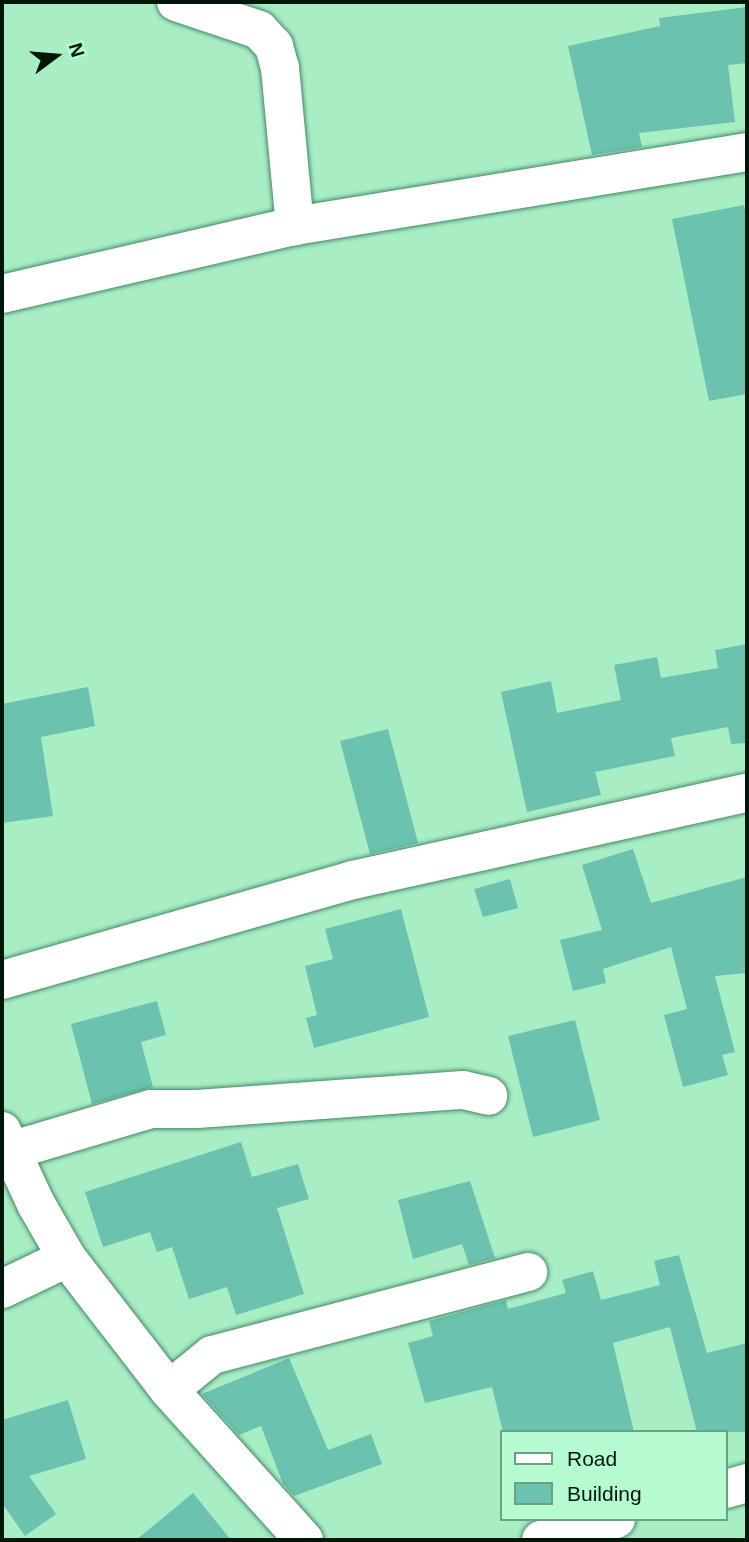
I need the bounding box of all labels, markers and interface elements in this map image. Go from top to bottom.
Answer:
north arrow [21,21,91,91]
text: N [65,41,89,60]
legend [500,1430,728,1521]
text: Road [567,1447,617,1470]
text: Building [567,1482,642,1505]

